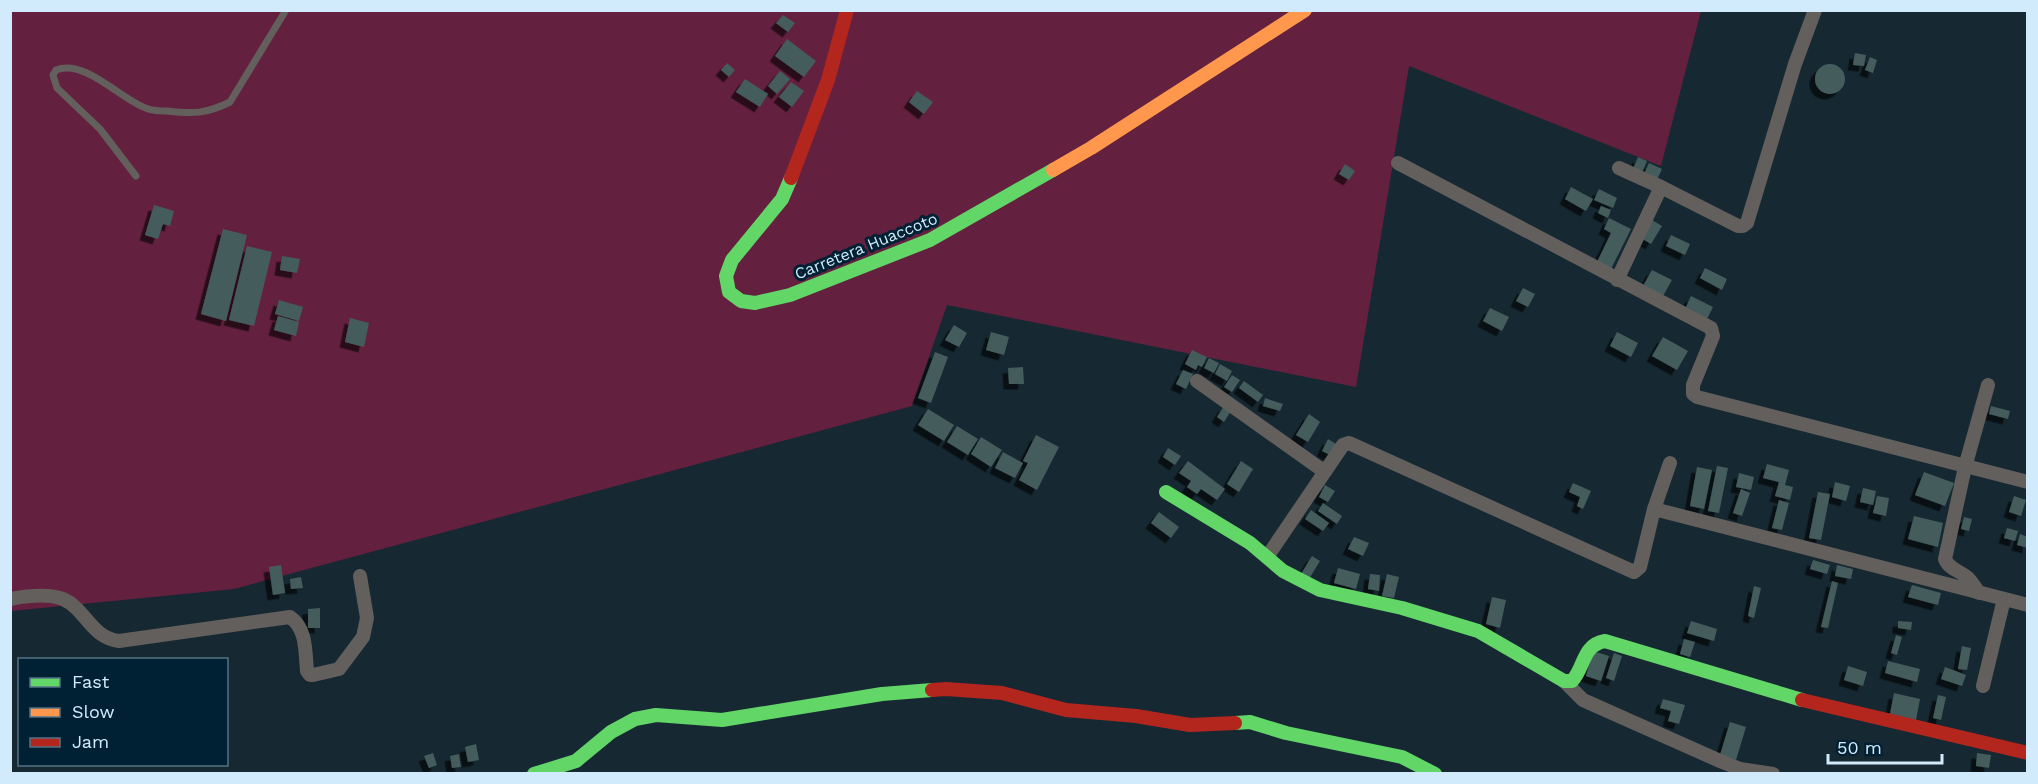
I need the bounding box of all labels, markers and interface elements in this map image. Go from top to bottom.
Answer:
street label: Carretera Huaccoto [792,209,940,283]
legend [18,658,228,766]
text: Fast [72,671,110,692]
text: Slow [72,701,115,722]
scale bar [1828,727,1942,765]
text: Jam [72,731,109,752]
text: 50 m [1837,737,1882,758]

